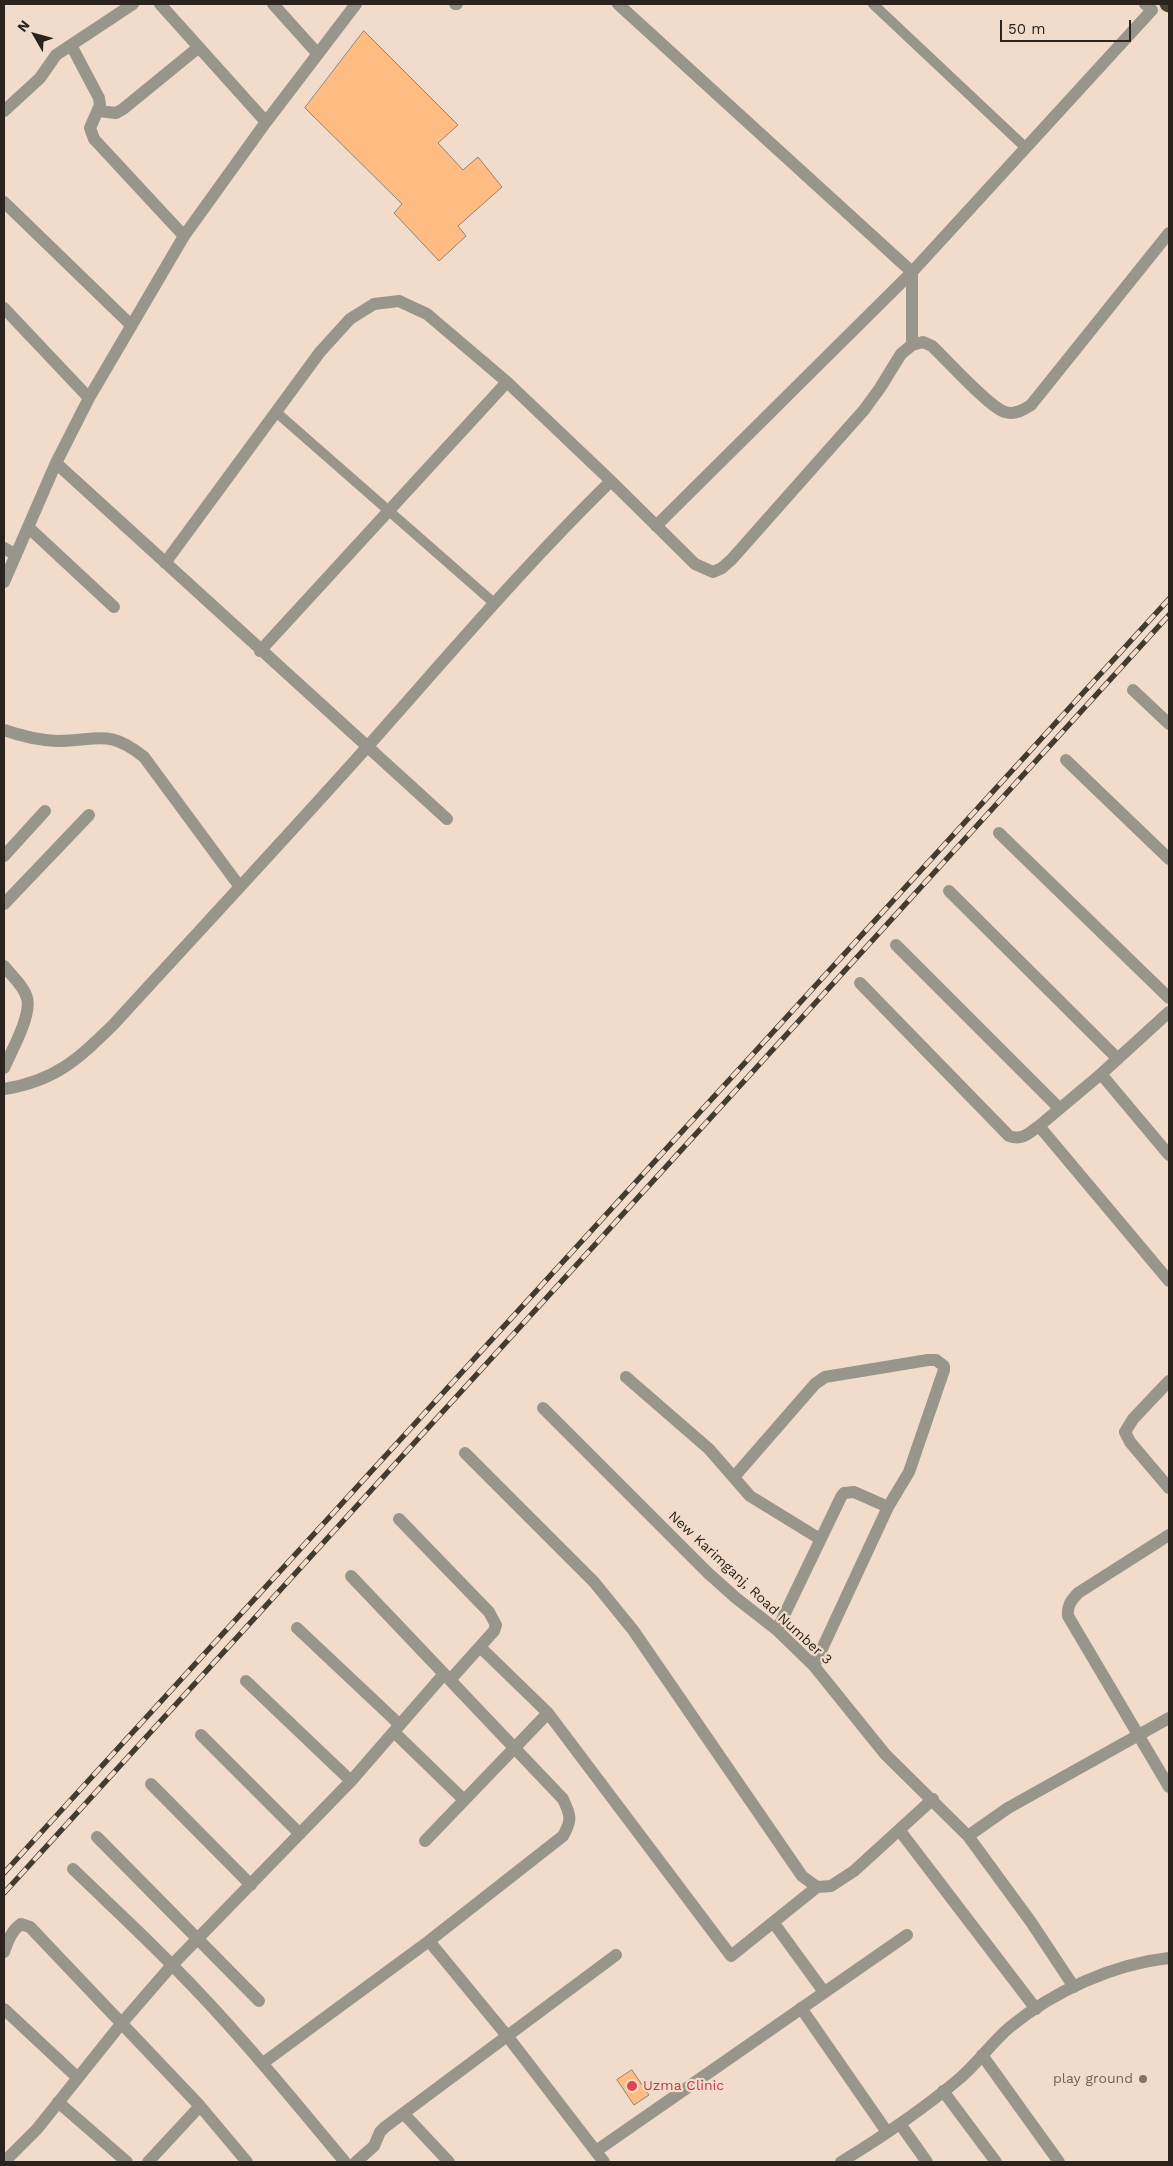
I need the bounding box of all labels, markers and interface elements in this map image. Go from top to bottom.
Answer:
north arrow [10,10,60,60]
scale bar [1003,10,1134,42]
text: N [14,17,33,35]
text: 50 m [1008,20,1045,38]
street label: New Karimganj, Road Number 3 [665,1508,835,1668]
place label: play ground [1053,2071,1133,2087]
marker: play ground [1137,2073,1149,2085]
place label: Uzma Clinic [643,2078,724,2094]
marker: Uzma Clinic [625,2079,639,2093]

